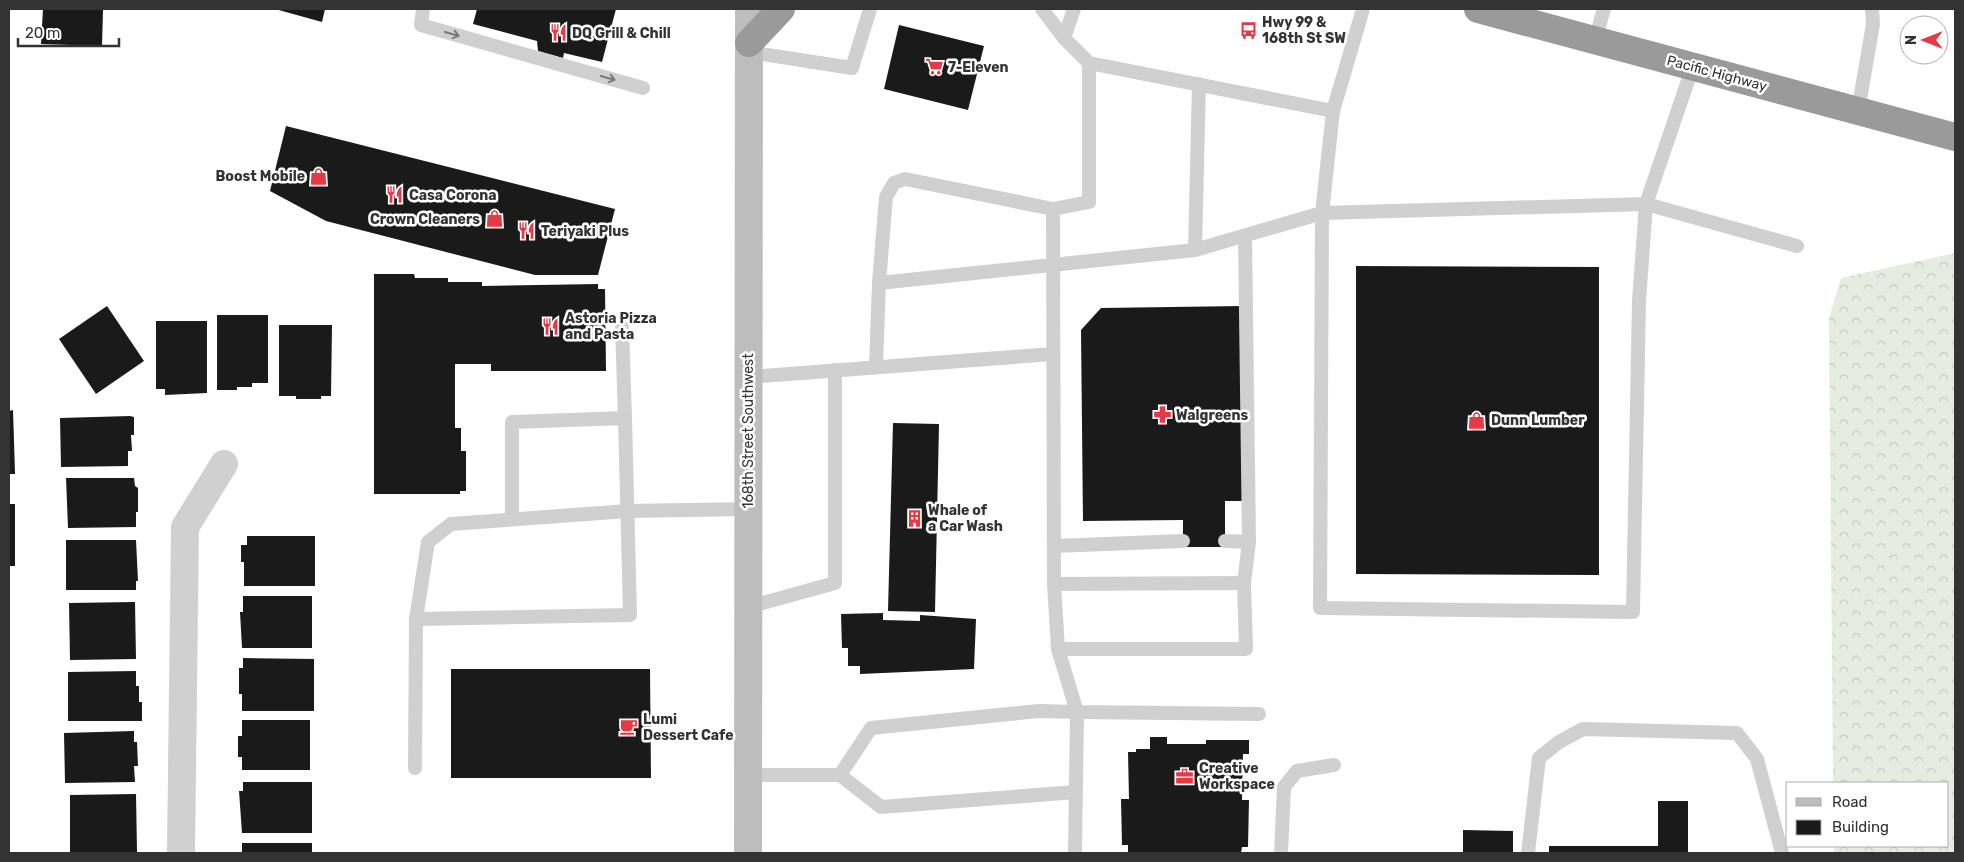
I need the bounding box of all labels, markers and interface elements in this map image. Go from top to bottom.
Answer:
place label: Hwy 99 & 168th St SW [1262,14,1346,47]
scale bar [18,15,119,47]
north arrow [1899,15,1949,65]
bus stop icon: Hwy 99 & 168th St SW [1238,20,1258,40]
restaurant icon: DQ Grill & Chill [548,23,568,43]
text: 20 m [25,24,60,42]
place label: DQ Grill & Chill [572,25,671,42]
one-way arrow [444,29,460,39]
text: N [1903,35,1920,45]
street label: Pacific Highway [1665,52,1769,95]
supermarket icon: 7-Eleven [924,57,944,77]
place label: 7-Eleven [948,59,1009,76]
one-way arrow [600,74,616,84]
shop icon: Boost Mobile [309,166,329,186]
place label: Boost Mobile [216,168,305,185]
restaurant icon: Casa Corona [385,185,405,205]
place label: Casa Corona [409,187,497,204]
shop icon: Crown Cleaners [484,209,504,229]
place label: Crown Cleaners [370,211,480,228]
restaurant icon: Teriyaki Plus [517,221,537,241]
place label: Teriyaki Plus [541,223,629,240]
place label: Astoria Pizza and Pasta [565,310,657,343]
restaurant icon: Astoria Pizza and Pasta [541,316,561,336]
street label: 168th Street Southwest [740,353,757,509]
pharmacy icon: Walgreens [1152,405,1172,425]
place label: Walgreens [1176,407,1248,424]
shop icon: Dunn Lumber [1467,410,1487,430]
place label: Dunn Lumber [1491,412,1585,429]
place label: Whale of a Car Wash [928,502,1003,535]
building icon: Whale of a Car Wash [904,508,924,528]
place label: Lumi Dessert Cafe [643,711,733,744]
cafe icon: Lumi Dessert Cafe [619,717,639,737]
place label: Creative Workspace [1199,760,1275,793]
office icon: Creative Workspace [1175,766,1195,786]
legend [1786,782,1949,847]
text: Road [1832,793,1868,811]
text: Building [1832,818,1889,836]

